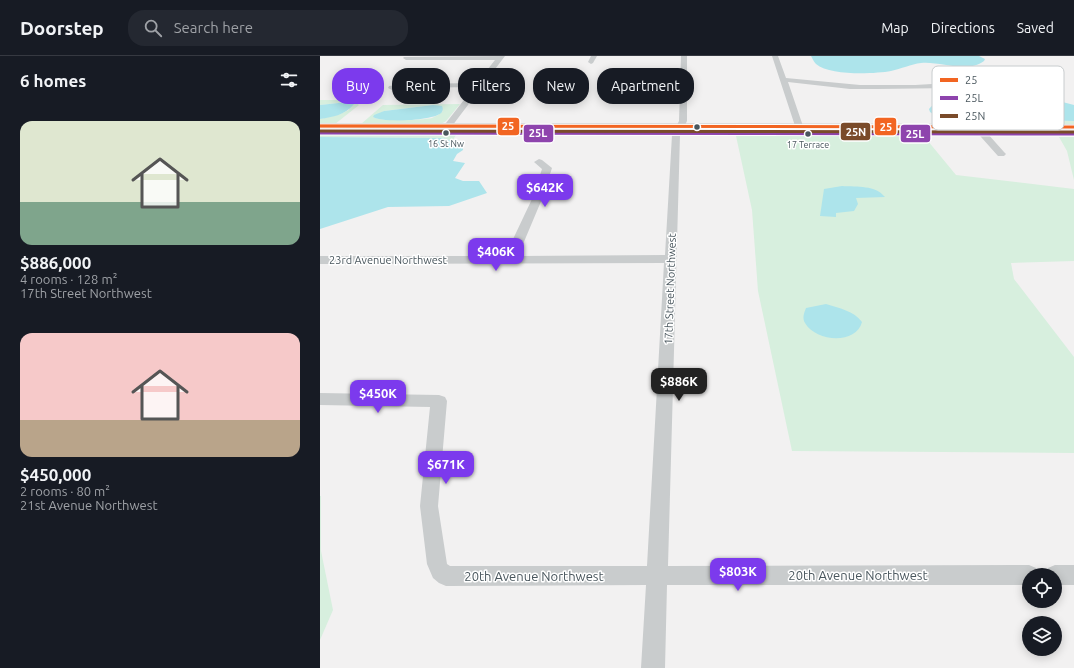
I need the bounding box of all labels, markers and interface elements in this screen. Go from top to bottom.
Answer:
search box [128,10,408,46]
text: Doorstep [20,17,104,39]
icon: search [142,17,164,39]
text: Search here [174,19,253,36]
text: Map [881,20,909,36]
text: Directions [931,20,995,36]
text: Saved [1017,20,1054,36]
legend [932,66,1064,130]
chip: Buy [332,68,384,104]
chip: Rent [392,68,450,104]
chip: Filters [458,68,525,104]
chip: New [533,68,589,104]
chip: Apartment [597,68,694,104]
icon: filters [278,69,300,91]
text: 6 homes [20,71,86,90]
text: 25 [965,74,977,86]
text: 25L [965,92,983,104]
text: 25N [965,110,985,122]
line badge: 25 [497,117,520,136]
line badge: 25 [874,117,897,136]
text: 25 [502,120,514,132]
text: 25 [880,121,892,133]
unlabelled marker [692,122,702,132]
line badge: 25N [840,122,871,141]
line badge: 25L [523,124,554,143]
line badge: 25L [900,124,931,143]
text: 25N [846,126,866,138]
text: 25L [529,127,547,139]
marker: 16 St Nw [441,128,451,138]
text: 25L [906,128,924,140]
marker: 17 Terrace [803,129,813,139]
place label: 16 St Nw [428,139,464,149]
place label: 17 Terrace [787,140,829,150]
icon: home [124,147,196,219]
pin: $642K [517,174,573,208]
text: $642K [526,180,564,194]
street label: 17th Street Northwest [662,232,678,345]
pin: $406K [468,238,524,272]
text: $406K [477,244,515,258]
text: $886,000 [20,253,91,272]
street label: 23rd Avenue Northwest [329,254,448,266]
text: 4 rooms · 128 m² [20,272,117,286]
text: 17th Street Northwest [20,286,152,300]
icon: home [124,359,196,431]
pin: $886K [651,368,707,402]
text: $886K [660,374,698,388]
pin: $450K [350,380,406,414]
text: $450K [359,386,397,400]
pin: $671K [418,451,474,485]
text: $671K [427,457,465,471]
text: $450,000 [20,465,91,484]
text: 2 rooms · 80 m² [20,484,110,498]
text: 21st Avenue Northwest [20,498,158,512]
pin: $803K [710,558,766,592]
text: $803K [719,564,757,578]
street label: 20th Avenue Northwest [788,568,928,582]
map controls [1022,568,1062,656]
button: locate [1022,568,1062,608]
street label: 20th Avenue Northwest [464,569,604,583]
button: layers [1022,616,1062,656]

